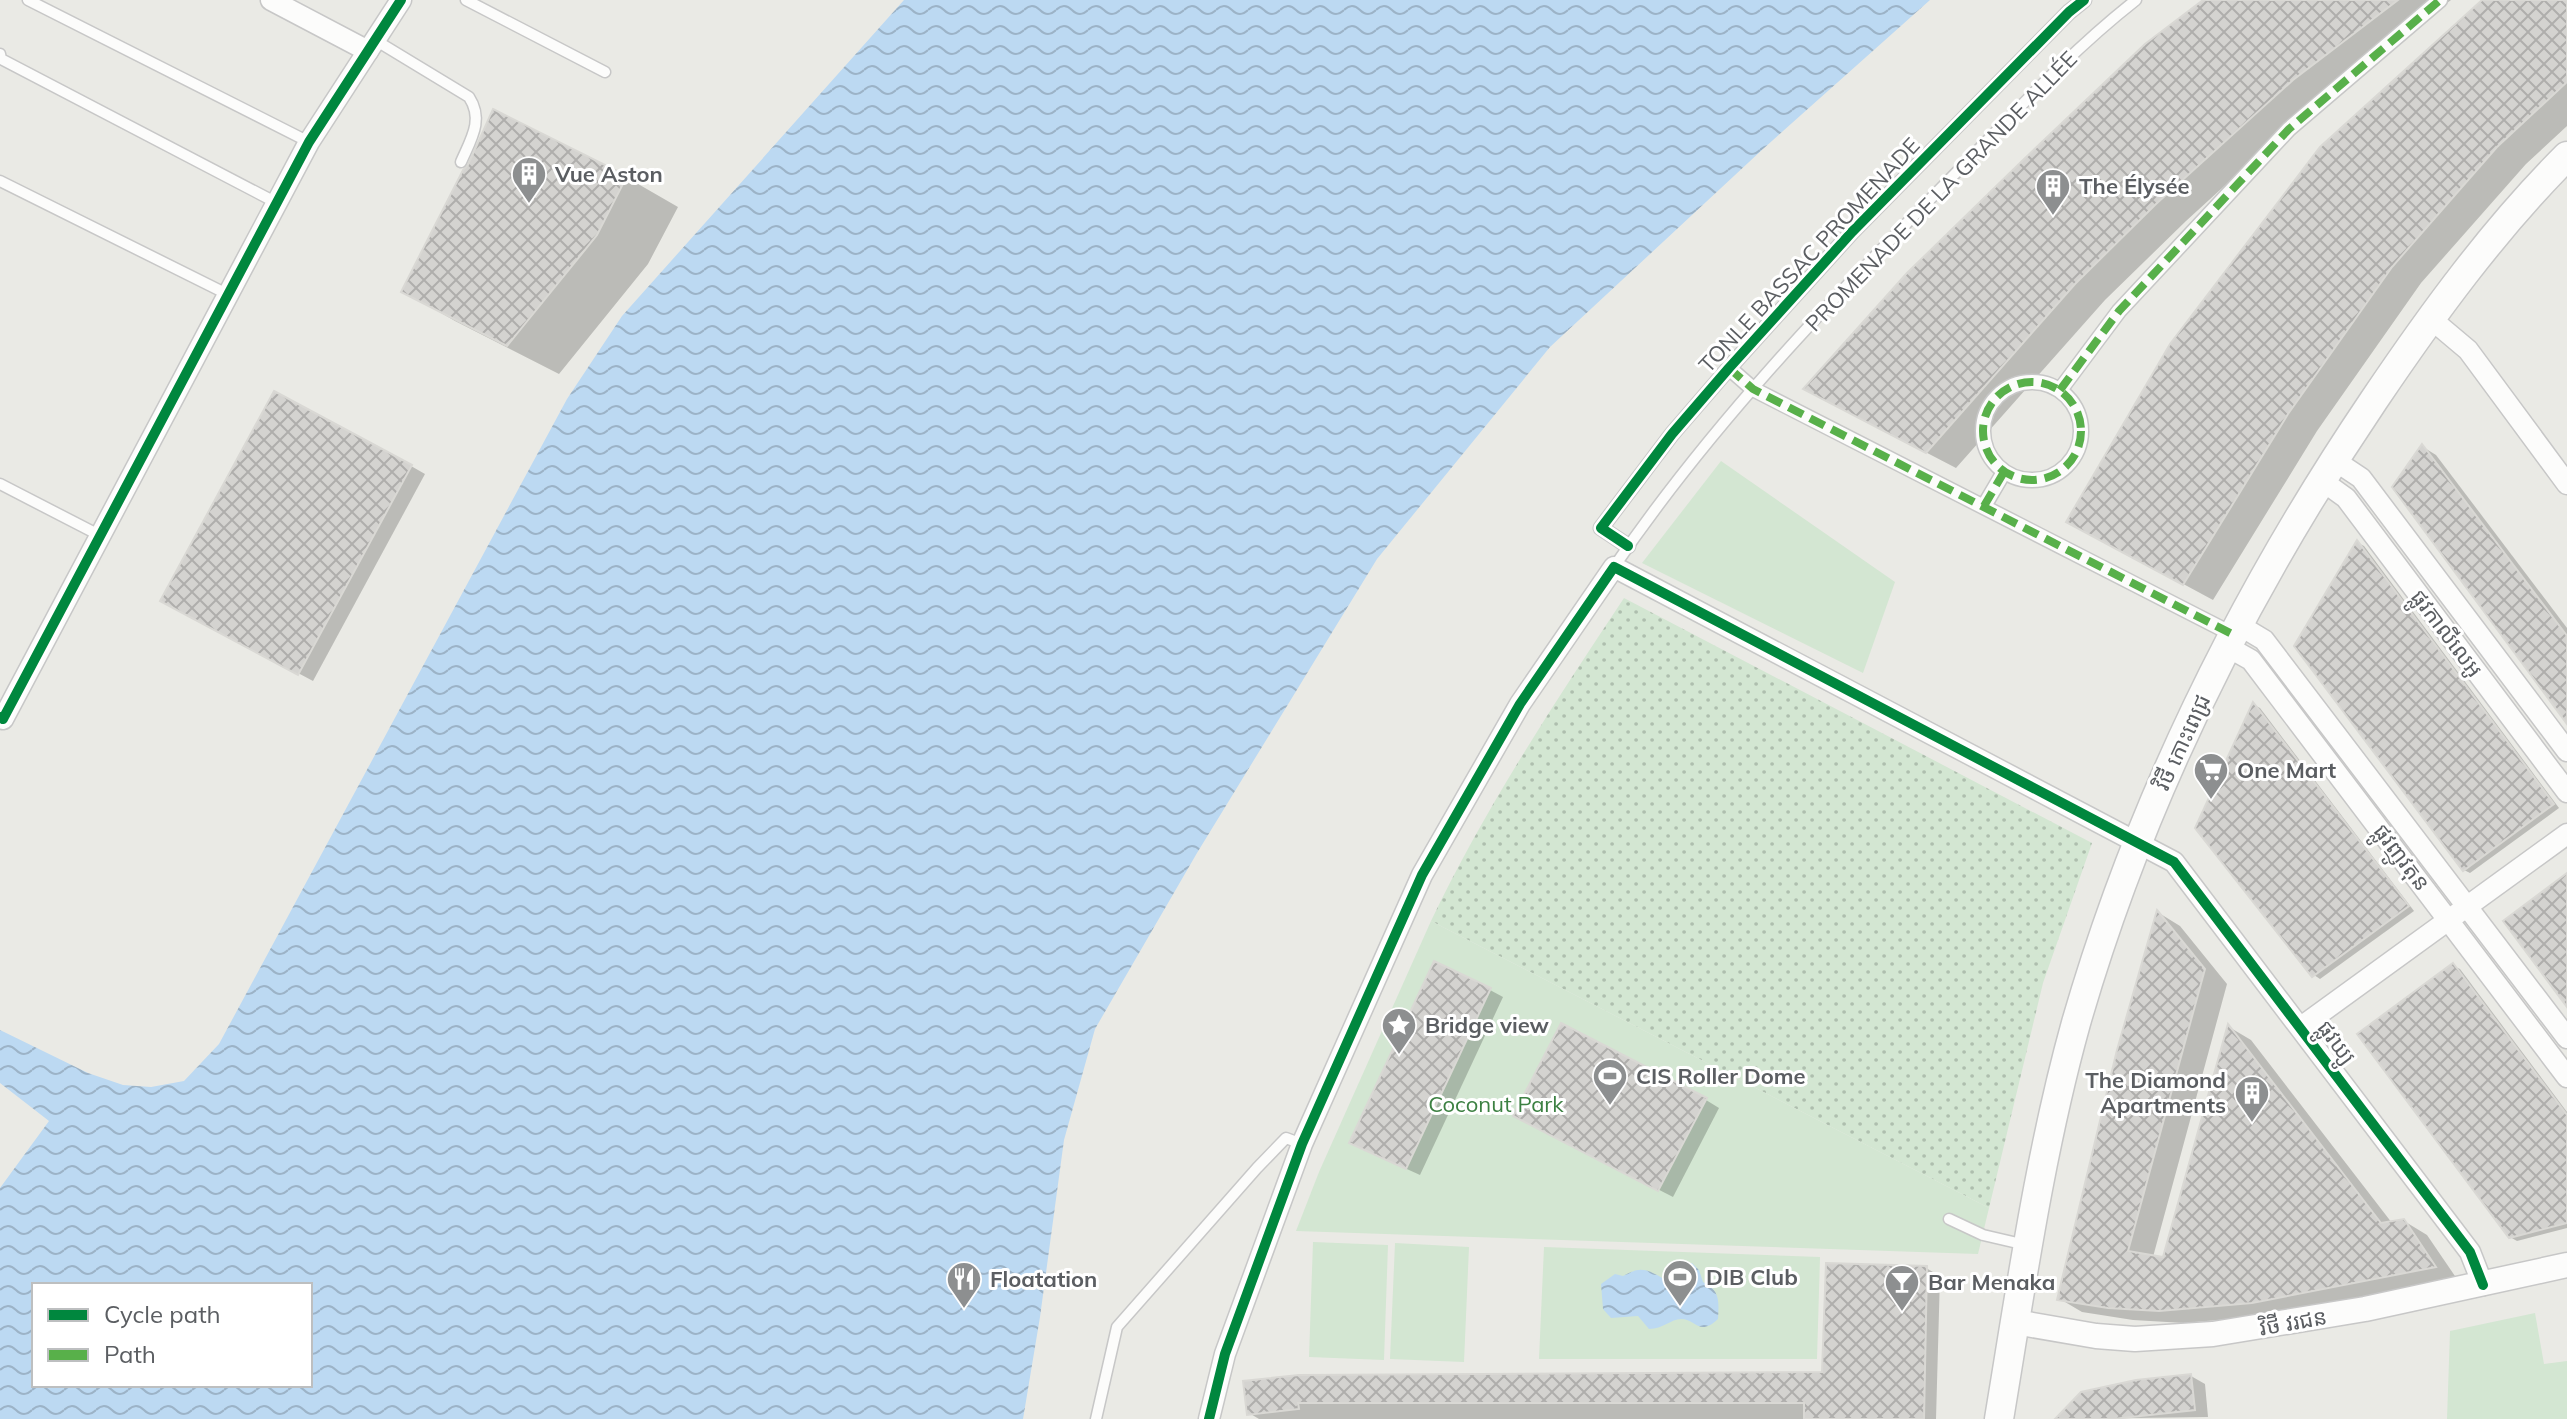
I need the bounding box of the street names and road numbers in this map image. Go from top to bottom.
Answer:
street label: PROMENADE DE LA GRANDE ALLÉE [1799,45,2083,337]
street label: TONLE BASSAC PROMENADE [1693,132,1925,378]
street label: ផ្លូវកាលីលេអូ [2400,584,2489,686]
street label: វិថី កោះពេជ្រ [2147,690,2216,795]
street label: ផ្លូវញូវតុន [2362,818,2436,900]
street label: ផ្លូវឃ្យូ [2306,1014,2363,1074]
street label: វិថី វរជន [2257,1302,2329,1342]

